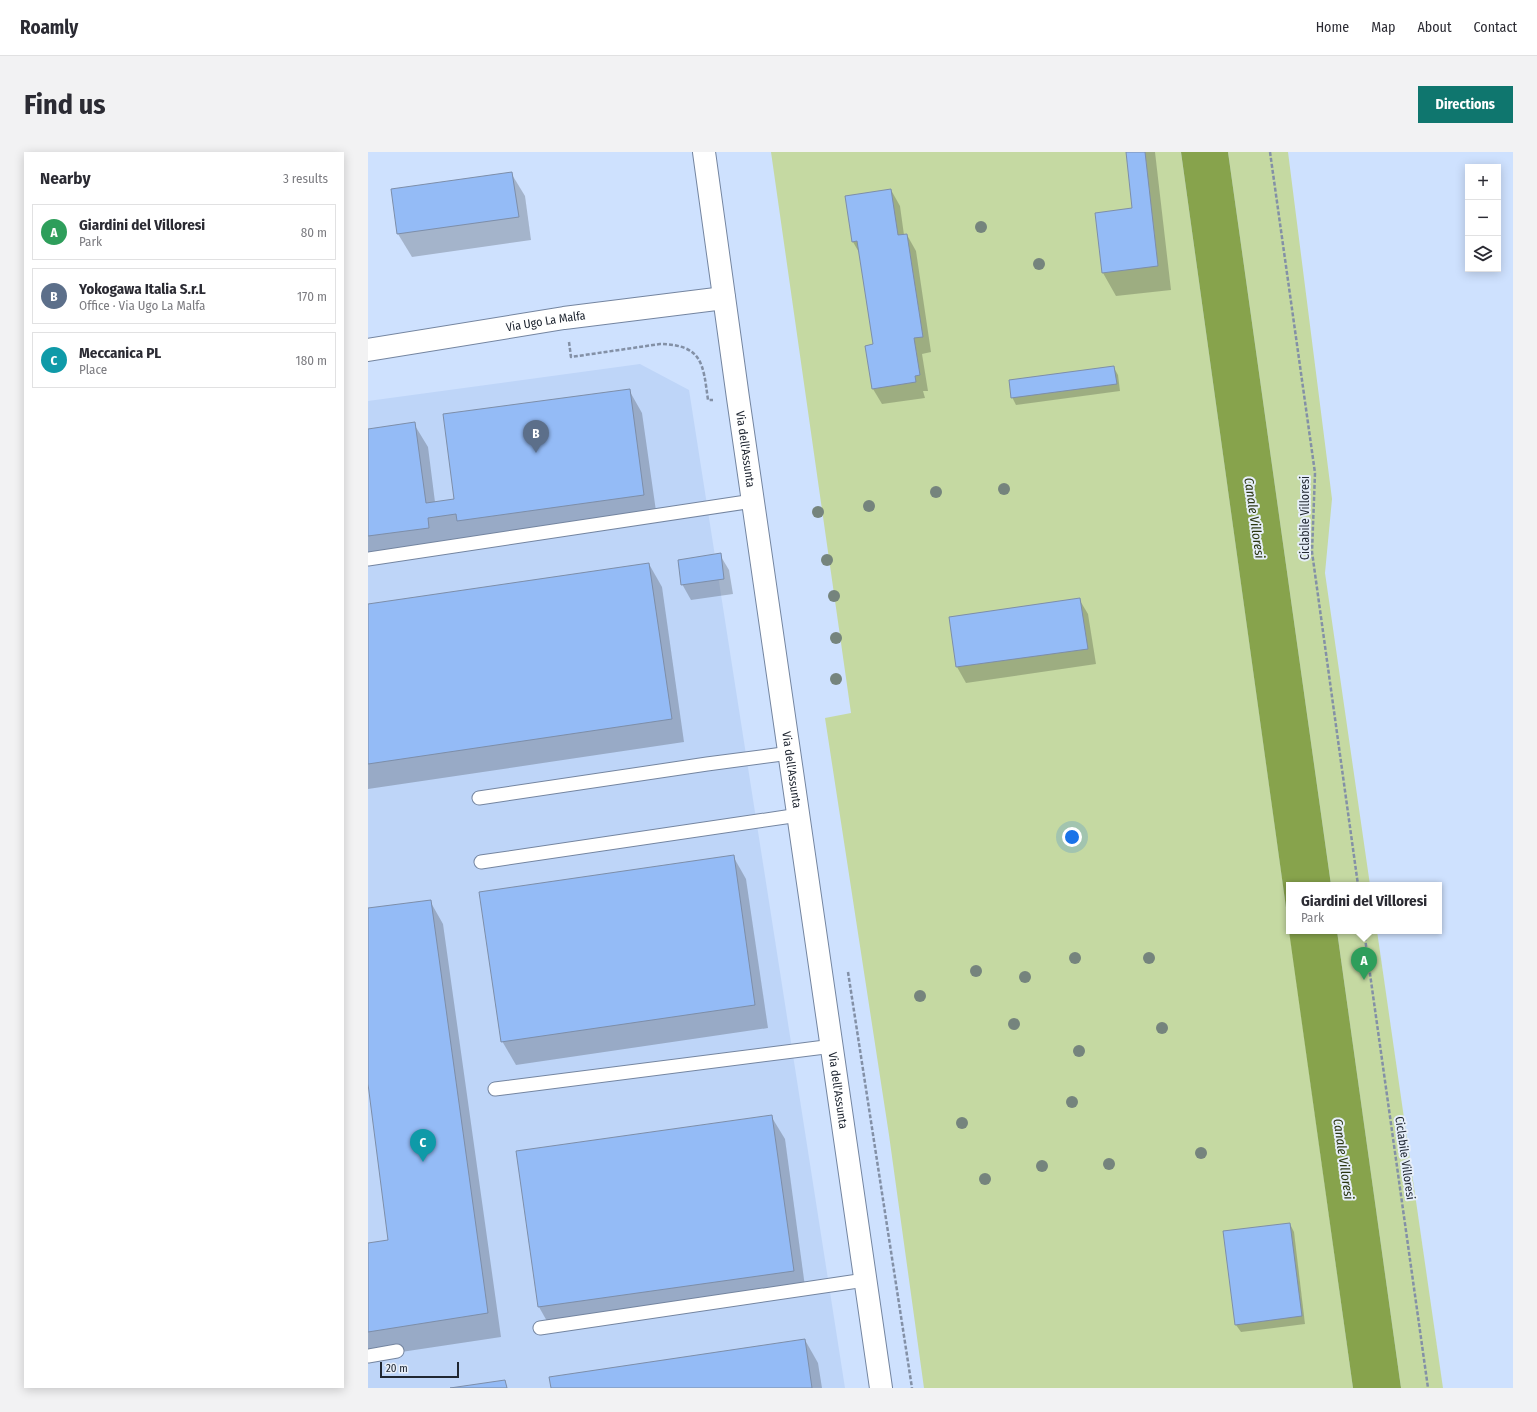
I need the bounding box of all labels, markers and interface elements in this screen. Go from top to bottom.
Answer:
text: Roamly [20,16,78,39]
text: Home [1316,19,1349,36]
text: Map [1371,19,1395,36]
text: About [1417,19,1452,36]
text: Contact [1474,19,1517,36]
button: Directions [1418,86,1513,123]
text: Find us [24,88,106,121]
map controls [1465,164,1501,272]
button: + [1465,164,1501,200]
text: Nearby [40,168,91,189]
text: 3 results [283,171,328,186]
button: − [1465,200,1501,236]
text: Giardini del Villoresi [79,216,205,234]
text: A [50,225,58,240]
text: 80 m [301,225,327,240]
text: Park [79,234,102,249]
button: layers [1465,236,1501,272]
text: Yokogawa Italia S.r.L [79,280,206,298]
text: B [50,289,58,304]
text: 170 m [297,289,327,304]
text: Office · Via Ugo La Malfa [79,298,205,313]
street label: Via Ugo La Malfa [505,308,586,334]
text: Meccanica PL [79,344,161,362]
text: C [51,353,57,368]
text: 180 m [296,353,327,368]
text: Place [79,362,107,377]
street label: Via dell'Assunta [733,410,758,488]
pin: B [523,420,549,453]
street label: Ciclabile Villoresi [1298,476,1312,560]
water label: Canale Villoresi [1241,477,1268,560]
street label: Via dell'Assunta [779,731,804,809]
your location [1062,827,1082,847]
popup [1286,882,1442,934]
text: Giardini del Villoresi [1301,892,1427,910]
text: Park [1301,910,1324,925]
pin: A [1351,947,1377,980]
street label: Via dell'Assunta [826,1051,850,1130]
street label: Ciclabile Villoresi [1392,1115,1418,1201]
water label: Canale Villoresi [1330,1118,1357,1201]
pin: C [410,1129,436,1162]
scale bar [380,1360,459,1379]
text: 20 m [386,1362,408,1375]

